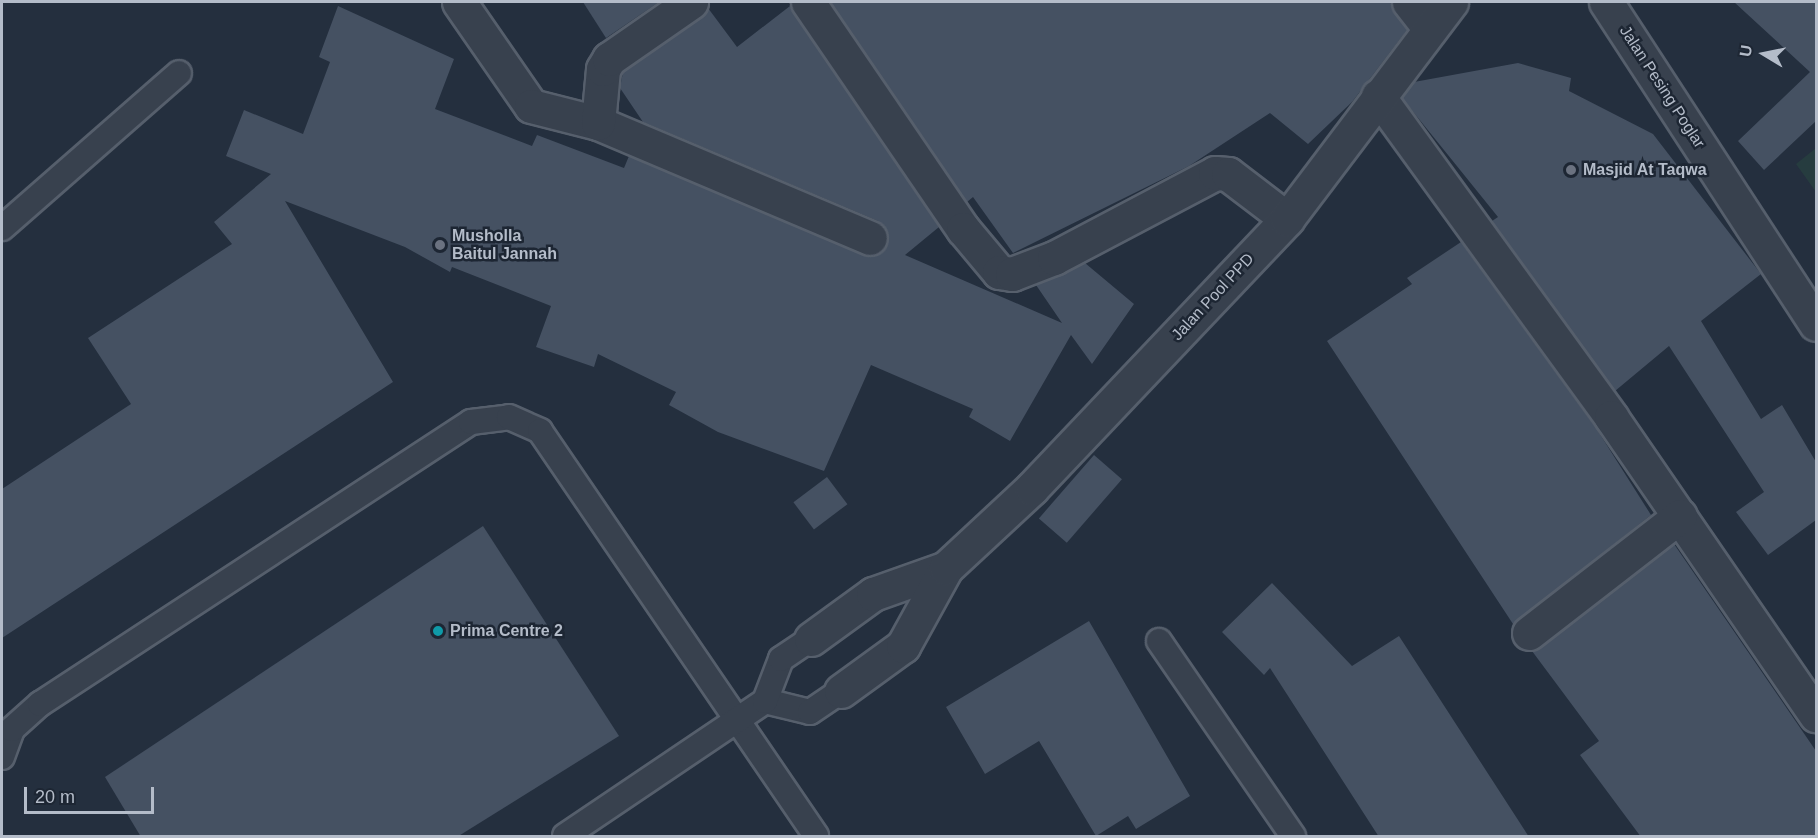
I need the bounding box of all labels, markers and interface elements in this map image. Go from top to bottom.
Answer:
street label: Jalan Pesing Poglar [1615,22,1709,152]
north arrow [1734,24,1794,84]
text: U [1736,44,1755,58]
place label: Masjid At Taqwa [1583,160,1707,180]
marker: Masjid At Taqwa [1564,163,1578,177]
place label: Musholla Baitul Jannah [452,226,557,264]
marker: Musholla Baitul Jannah [433,238,447,252]
street label: Jalan Pool PPD [1168,249,1258,345]
place label: Prima Centre 2 [450,621,563,641]
marker: Prima Centre 2 [431,624,445,638]
scale bar [27,775,158,813]
text: 20 m [35,787,75,807]

